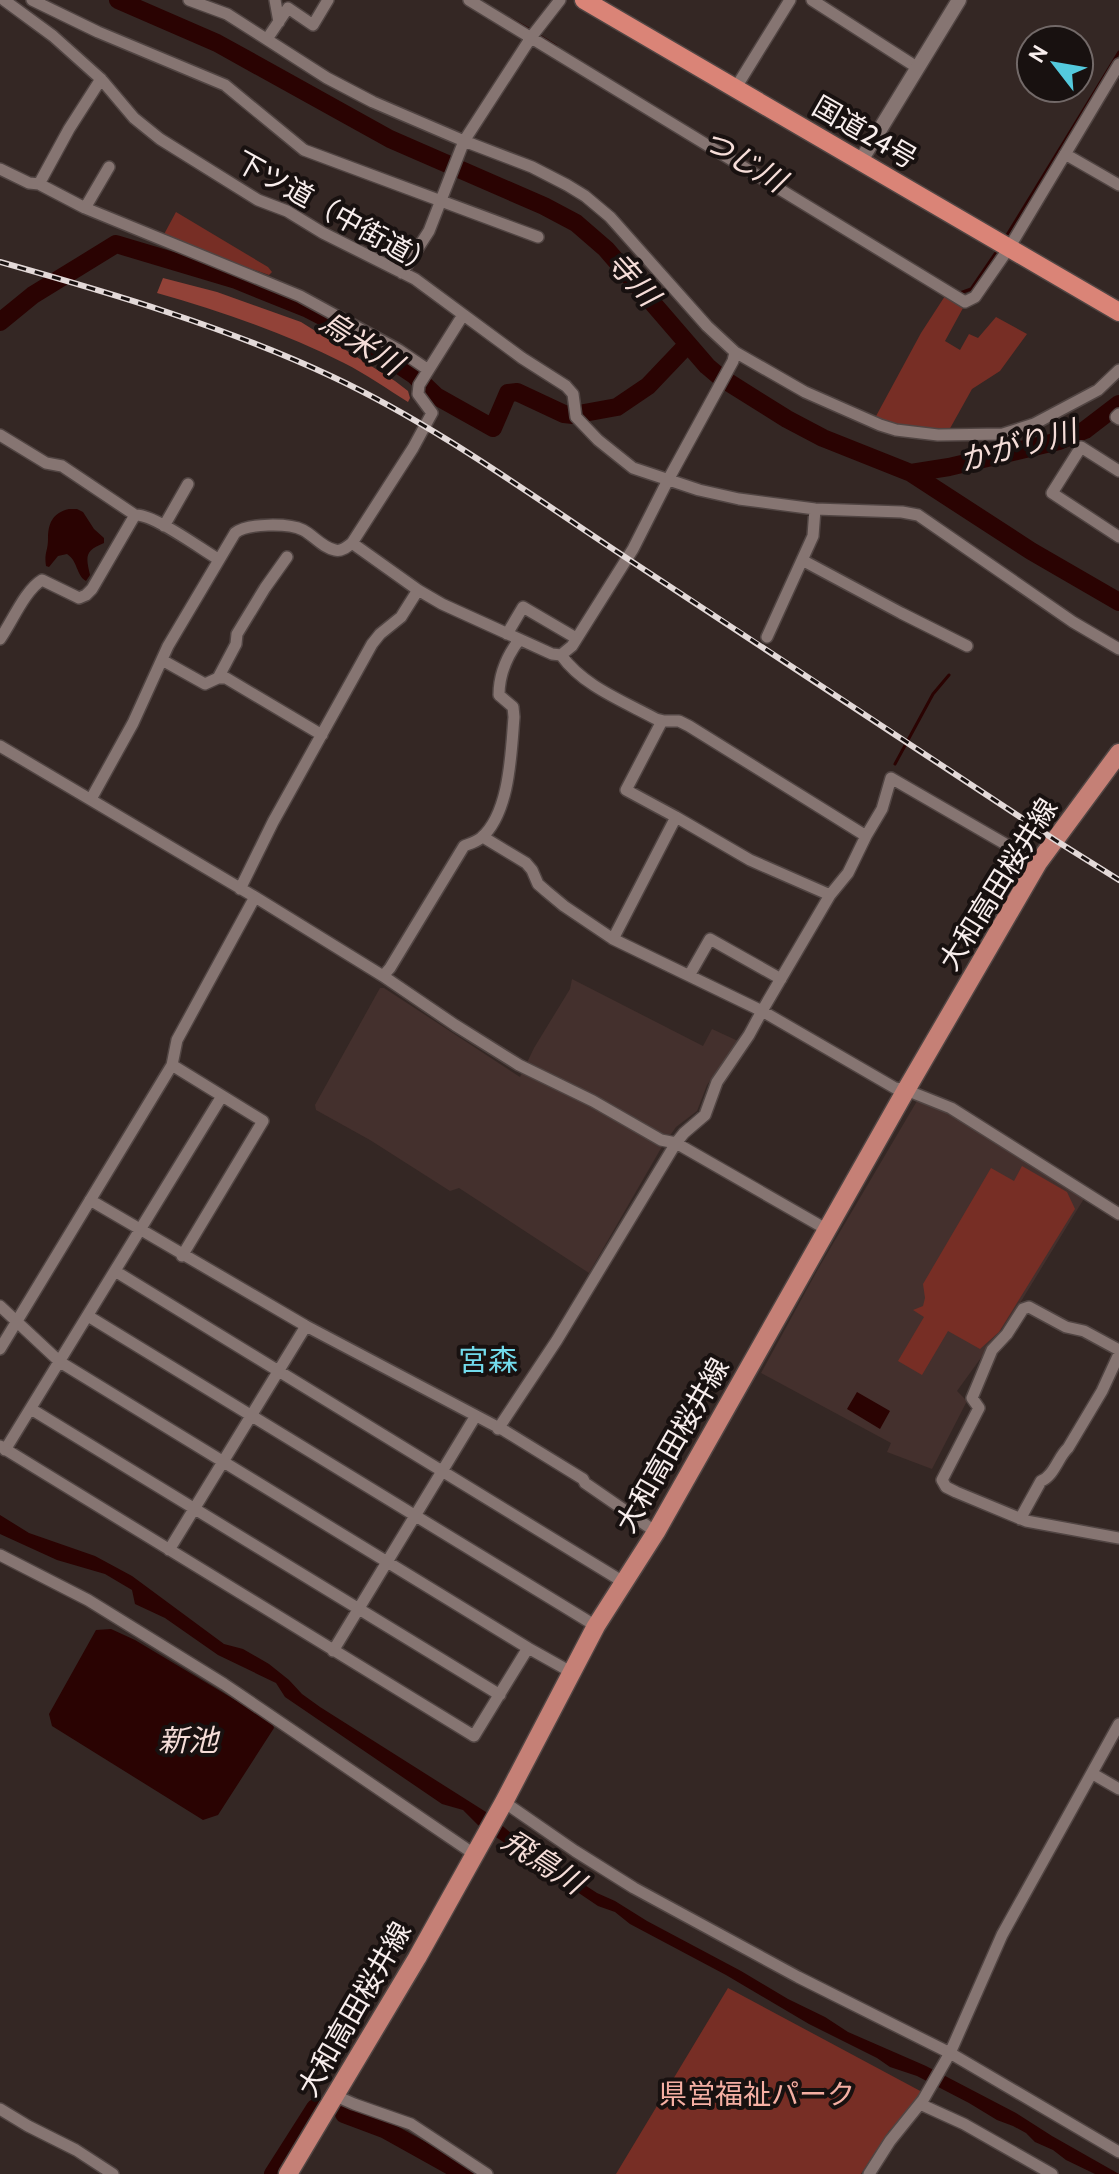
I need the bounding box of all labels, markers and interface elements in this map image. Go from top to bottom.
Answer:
north arrow [1015,24,1095,104]
text: N [1023,40,1054,68]
street label: 国道24号 [807,89,923,175]
water label: つじ川 [696,122,795,201]
street label: 下ツ道（中街道） [230,144,442,282]
water label: 寺川 [600,244,669,316]
water label: 烏米川 [313,303,412,384]
water label: かがり川 [955,411,1084,479]
street label: 大和高田桜井線 [932,792,1064,976]
district label: 宮森 [458,1342,518,1379]
street label: 大和高田桜井線 [608,1352,736,1538]
water label: 新池 [158,1722,221,1759]
water label: 飛鳥川 [495,1822,594,1903]
street label: 大和高田桜井線 [290,1916,418,2102]
park label: 県営福祉パーク [659,2077,855,2111]

